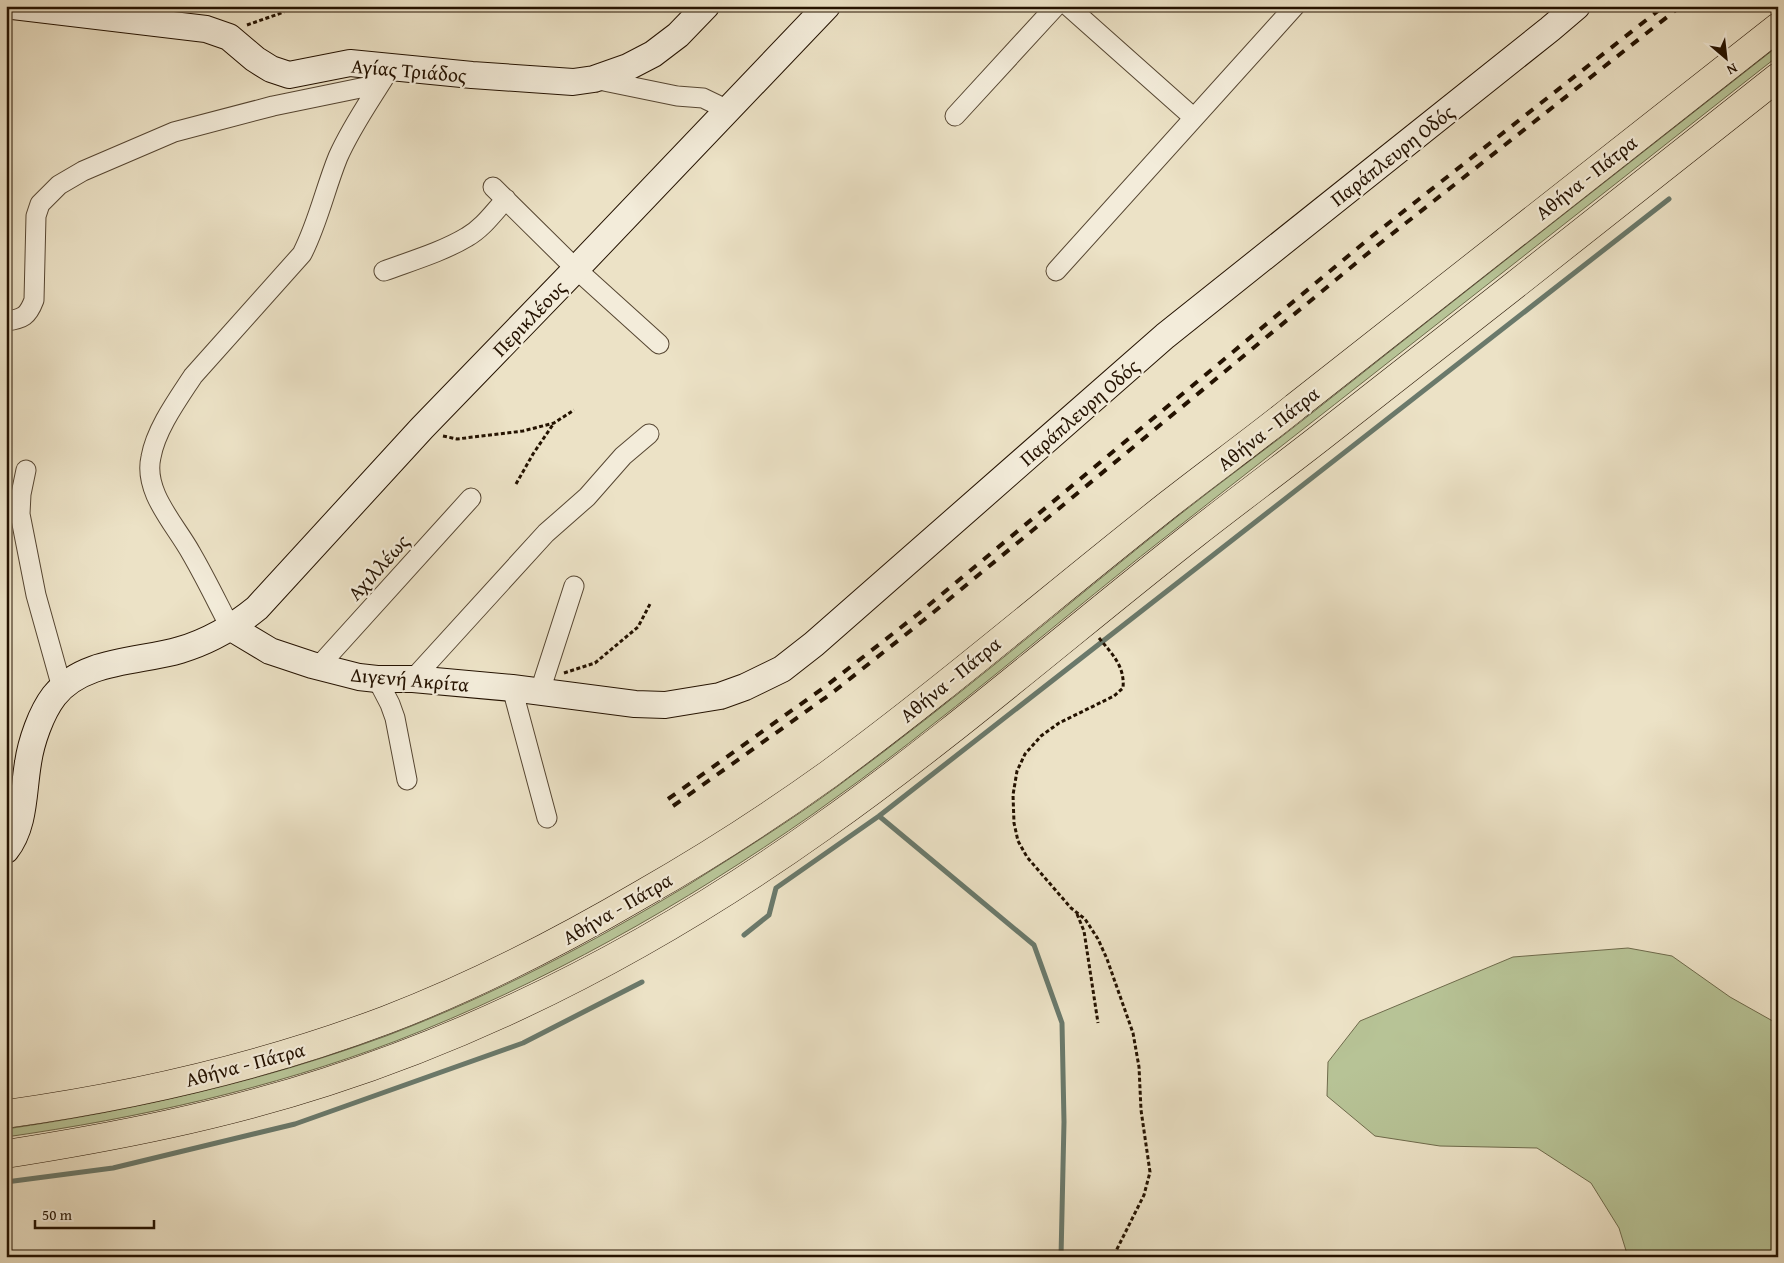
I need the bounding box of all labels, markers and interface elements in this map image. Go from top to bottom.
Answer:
north arrow [1702,32,1752,82]
street label: Αγίας Τριάδος [350,51,468,90]
text: N [1723,58,1741,81]
street label: Παράπλευρη Οδός [1324,97,1461,213]
street label: Αθήνα - Πάτρα [1529,128,1643,226]
street label: Περικλέους [485,273,573,363]
street label: Παράπλευρη Οδός [1013,351,1146,472]
street label: Αθήνα - Πάτρα [1211,379,1325,477]
street label: Αχιλλέως [340,527,416,606]
street label: Αθήνα - Πάτρα [893,629,1007,729]
street label: Διγενή Ακρίτα [350,659,471,699]
street label: Αθήνα - Πάτρα [557,865,677,951]
street label: Αθήνα - Πάτρα [182,1034,308,1094]
scale bar [35,1198,154,1230]
text: 50 m [42,1204,73,1225]

